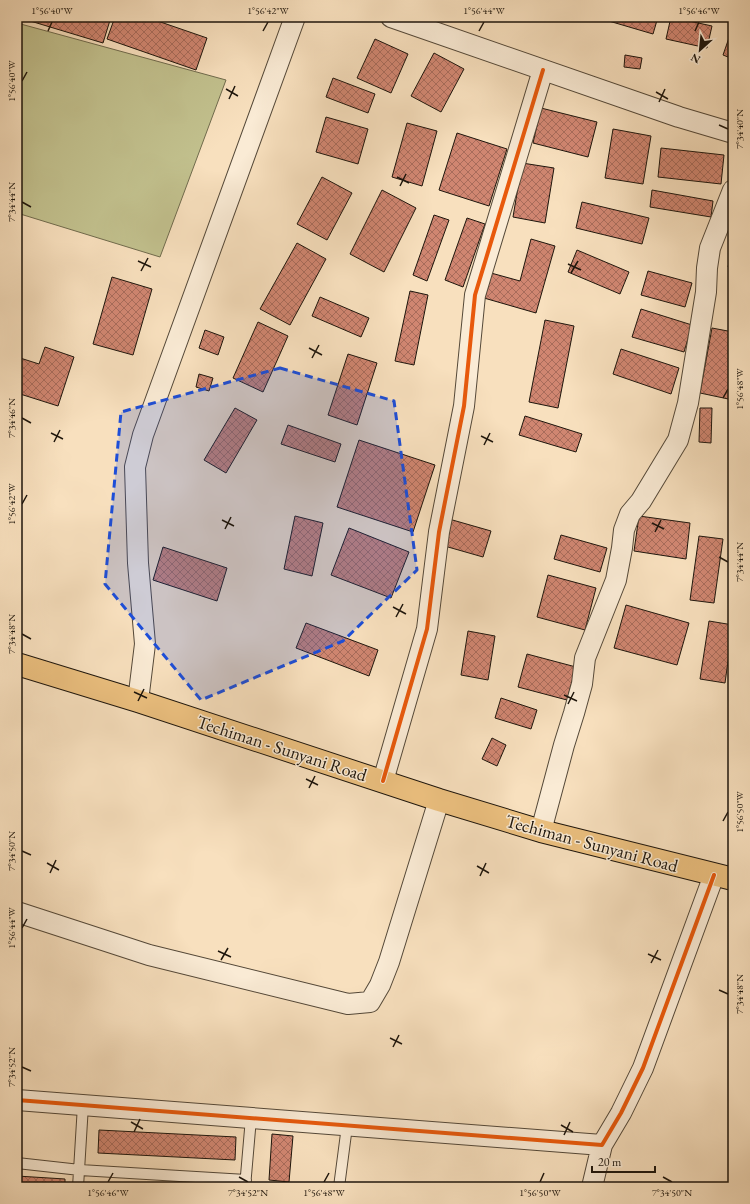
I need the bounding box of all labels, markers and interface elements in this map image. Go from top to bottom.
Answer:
text: 1°56'40"W [31,4,74,17]
text: 1°56'42"W [247,4,290,17]
text: 1°56'44"W [463,4,506,17]
text: 1°56'46"W [678,4,721,17]
north arrow [680,30,720,70]
text: N [688,51,703,67]
text: 1°56'40"W [5,59,18,102]
text: 7°34'40"N [733,109,746,149]
text: 7°34'44"N [5,182,18,222]
text: 1°56'48"W [733,367,746,410]
text: 7°34'46"N [5,398,18,438]
text: 1°56'42"W [5,482,18,525]
text: 7°34'44"N [733,542,746,582]
text: 7°34'48"N [5,614,18,654]
street label: Techiman - Sunyani Road [194,710,371,787]
text: 1°56'50"W [733,790,746,833]
street label: Techiman - Sunyani Road [503,809,682,877]
text: 7°34'50"N [5,831,18,871]
text: 1°56'44"W [5,906,18,949]
text: 7°34'48"N [733,974,746,1014]
text: 7°34'52"N [5,1047,18,1087]
scale bar [592,1148,655,1174]
text: 20 m [598,1154,622,1170]
text: 1°56'46"W [87,1186,130,1199]
text: 7°34'52"N [228,1186,268,1199]
text: 1°56'48"W [303,1186,346,1199]
text: 1°56'50"W [519,1186,562,1199]
text: 7°34'50"N [652,1186,692,1199]

